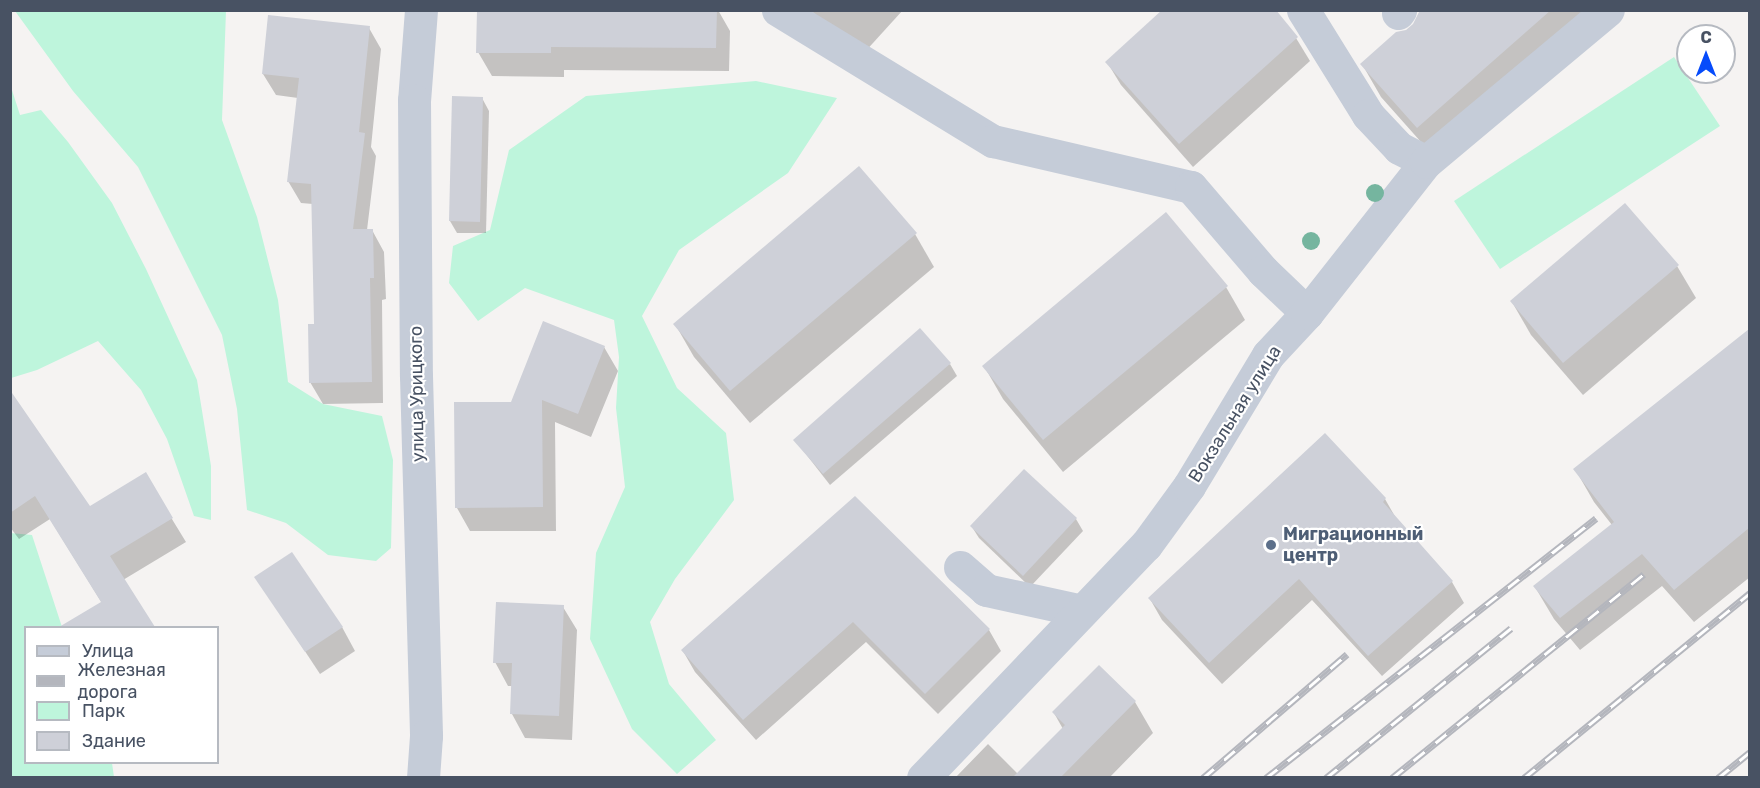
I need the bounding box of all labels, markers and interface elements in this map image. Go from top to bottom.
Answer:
north arrow [1676,24,1736,84]
text: С [1700,28,1712,47]
street label: улица Урицкого [405,326,429,462]
street label: Вокзальная улица [1184,341,1286,487]
place label: Миграционный центр [1283,524,1423,566]
marker: Миграционный центр [1264,538,1278,552]
legend [24,626,219,764]
text: Улица [82,640,134,662]
text: Железная дорога [77,659,166,703]
text: Парк [82,700,125,722]
text: Здание [82,730,146,752]

